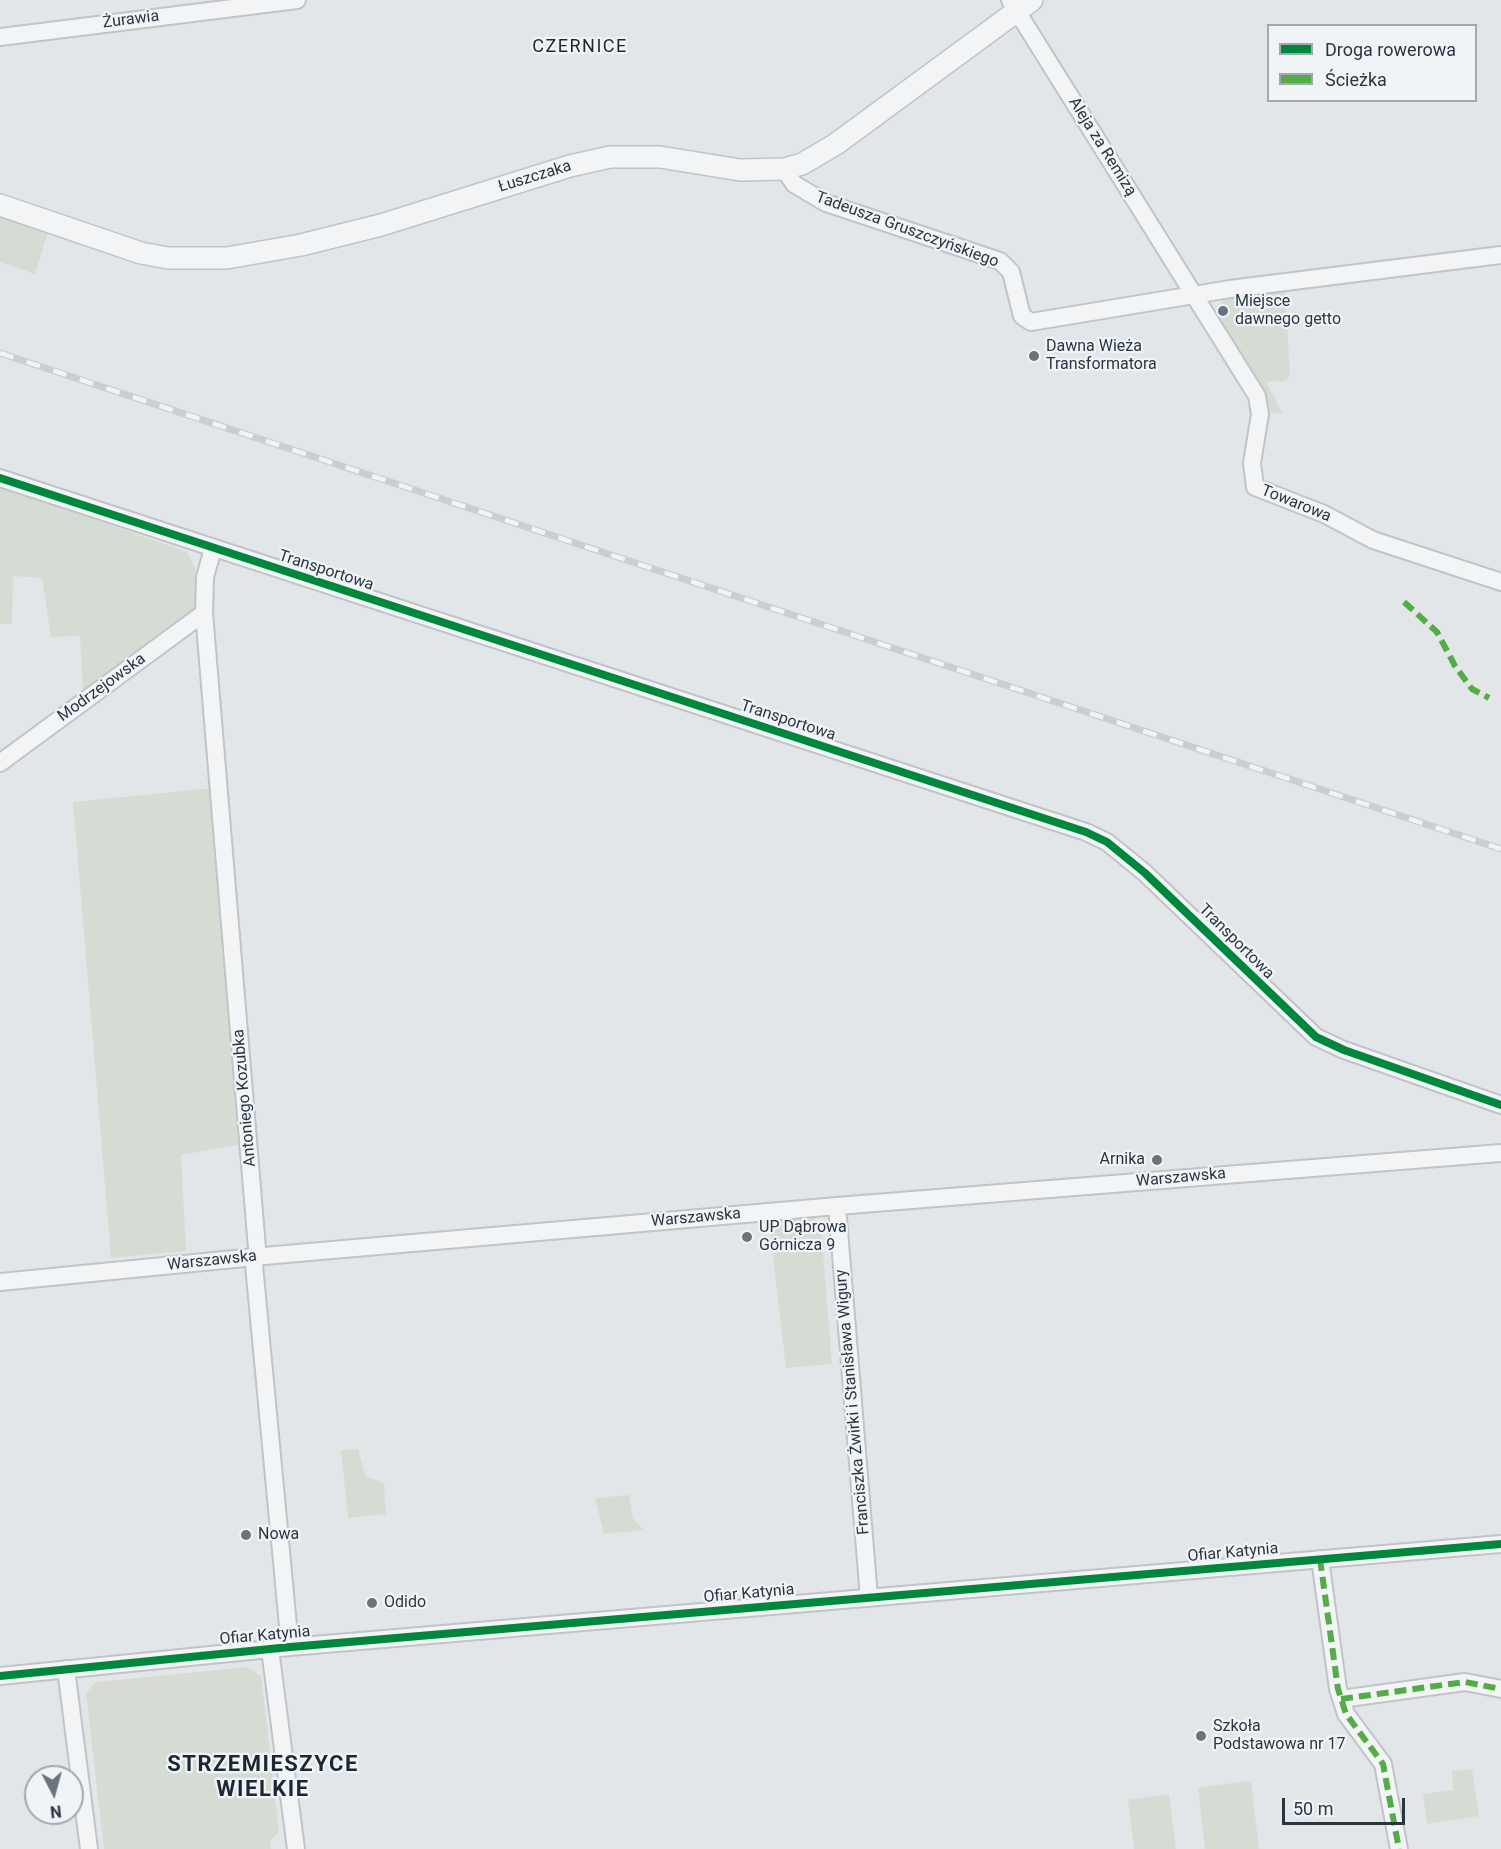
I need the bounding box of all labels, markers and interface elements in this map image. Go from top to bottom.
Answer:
street label: Żurawia [102,7,160,33]
legend [1267,24,1477,102]
district label: CZERNICE [532,36,628,58]
text: Droga rowerowa [1325,39,1456,60]
text: Ścieżka [1325,69,1387,90]
street label: Aleja za Remizą [1064,94,1140,200]
street label: Łuszczaka [496,157,574,197]
street label: Tadeusza Gruszczyńskiego [813,188,1001,272]
place label: Miejsce dawnego getto [1235,292,1341,330]
marker: Miejsce dawnego getto [1216,304,1230,318]
place label: Dawna Wieża Transformatora [1046,337,1157,375]
marker: Dawna Wieża Transformatora [1027,349,1041,363]
street label: Towarowa [1258,481,1334,527]
street label: Transportowa [276,547,376,595]
street label: Modrzejowska [54,650,150,726]
street label: Transportowa [738,697,838,745]
street label: Transportowa [1194,900,1278,984]
street label: Antoniego Kozubka [229,1028,261,1168]
place label: Arnika [1100,1150,1145,1170]
marker: Arnika [1150,1153,1164,1167]
street label: Warszawska [1135,1165,1227,1191]
street label: Warszawska [650,1205,742,1231]
place label: UP Dąbrowa Górnicza 9 [759,1218,847,1256]
marker: UP Dąbrowa Górnicza 9 [740,1230,754,1244]
street label: Warszawska [166,1247,258,1275]
street label: Franciszka Żwirki i Stanisława Wigury [832,1269,874,1535]
place label: Nowa [258,1525,299,1545]
marker: Nowa [239,1528,253,1542]
street label: Ofiar Katynia [1187,1539,1279,1567]
street label: Ofiar Katynia [703,1580,795,1608]
place label: Odido [384,1593,426,1613]
marker: Odido [365,1596,379,1610]
street label: Ofiar Katynia [219,1622,311,1650]
place label: Szkoła Podstawowa nr 17 [1213,1717,1345,1755]
marker: Szkoła Podstawowa nr 17 [1194,1729,1208,1743]
district label: STRZEMIESZYCE WIELKIE [167,1752,359,1804]
north arrow [24,1765,84,1825]
scale bar [1285,1786,1408,1824]
text: 50 m [1293,1798,1333,1819]
text: N [49,1801,62,1821]

